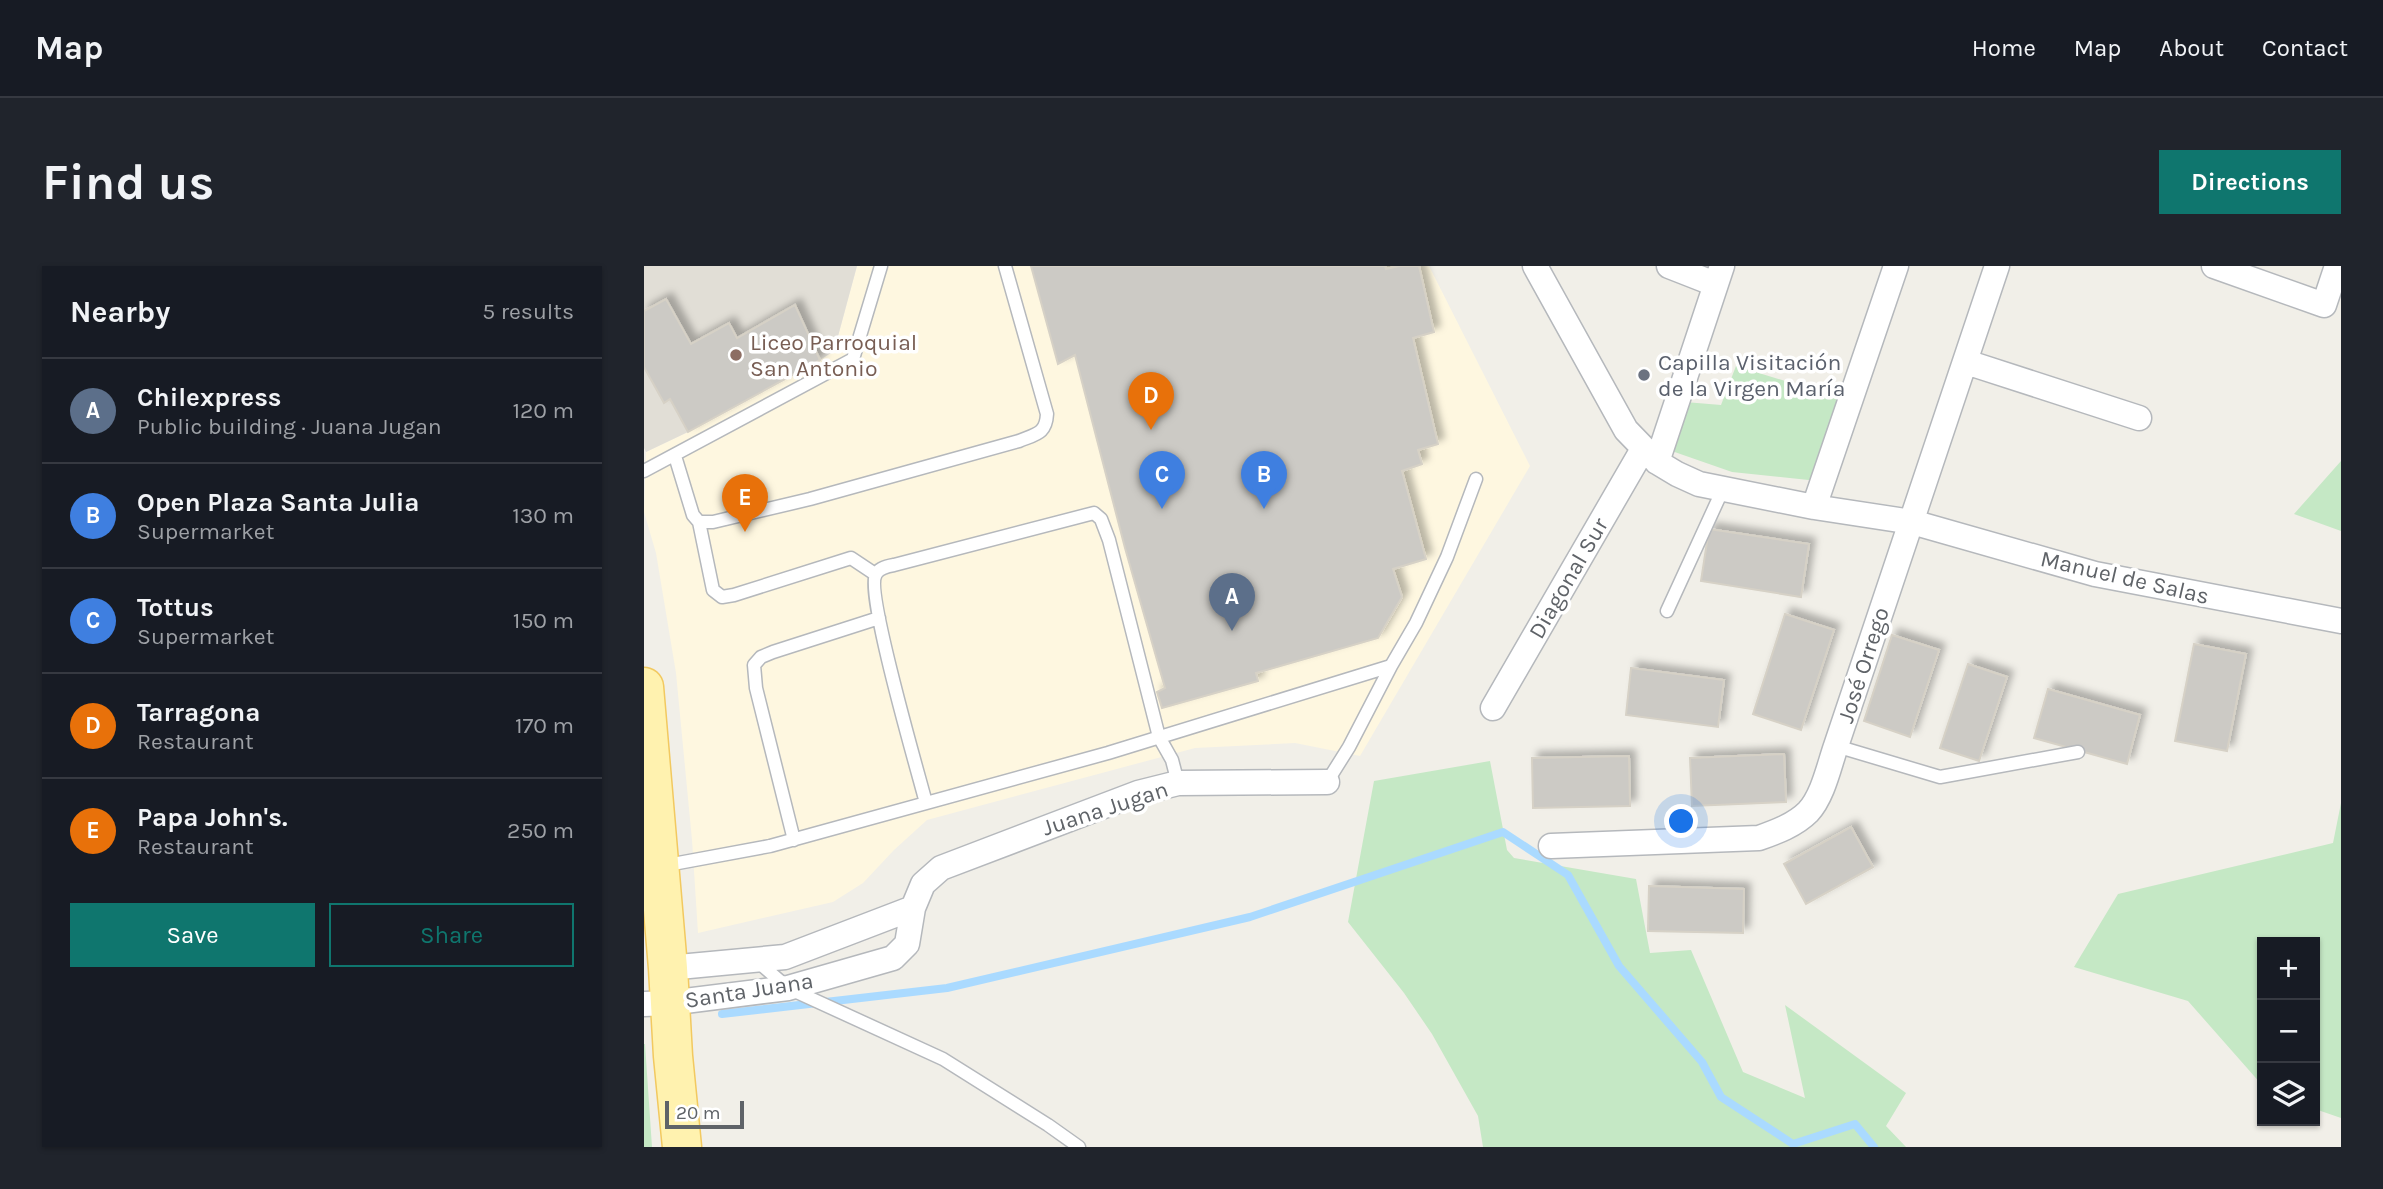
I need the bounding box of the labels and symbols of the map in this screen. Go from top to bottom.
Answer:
place label: Liceo Parroquial San Antonio [750,329,917,382]
marker: Liceo Parroquial San Antonio [728,347,744,363]
place label: Capilla Visitación de la Virgen María [1658,349,1845,402]
marker: Capilla Visitación de la Virgen María [1636,367,1652,383]
pin: D [1128,372,1174,430]
pin: C [1139,451,1185,509]
pin: B [1241,451,1287,509]
pin: E [722,474,768,532]
street label: Diagonal Sur [1523,513,1614,643]
street label: Manuel de Salas [2038,545,2212,610]
pin: A [1209,573,1255,631]
street label: José Orrego [1832,604,1895,726]
street label: Juana Jugan [1039,775,1171,841]
your location [1664,804,1698,838]
street label: Santa Juana [683,967,815,1014]
scale bar [665,1098,744,1130]

